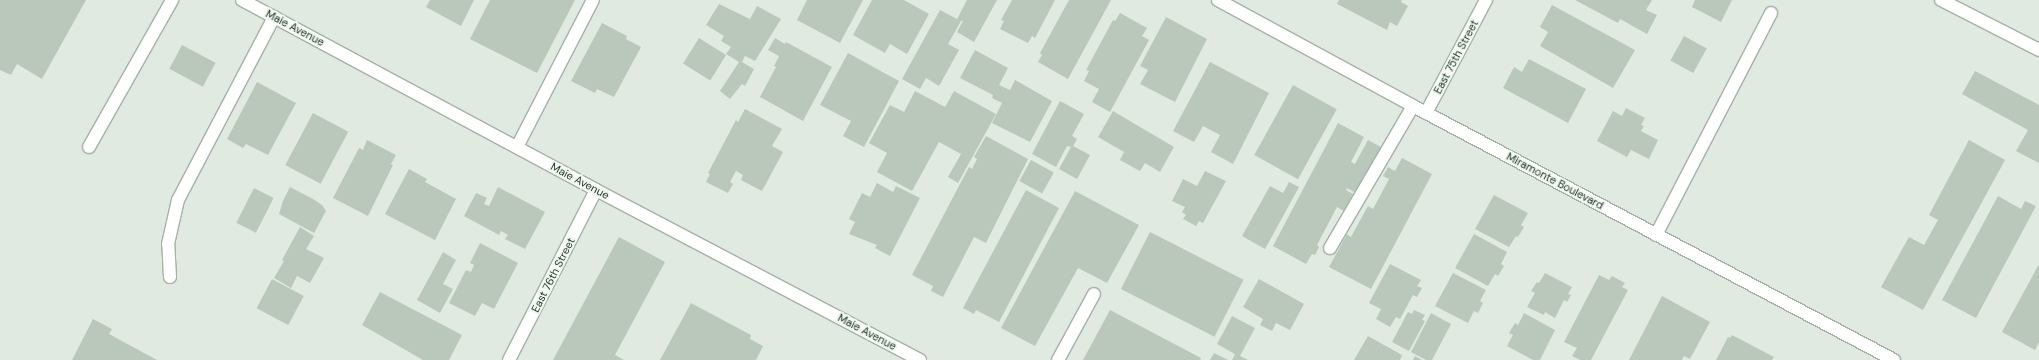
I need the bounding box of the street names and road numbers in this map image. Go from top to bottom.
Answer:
street label: Maie Avenue [263,7,327,49]
street label: East 75th Street [1431,18,1481,96]
street label: Miramonte Boulevard [1504,150,1606,212]
street label: Maie Avenue [548,160,612,202]
street label: East 76th Street [529,235,577,315]
street label: Maie Avenue [835,311,899,353]

